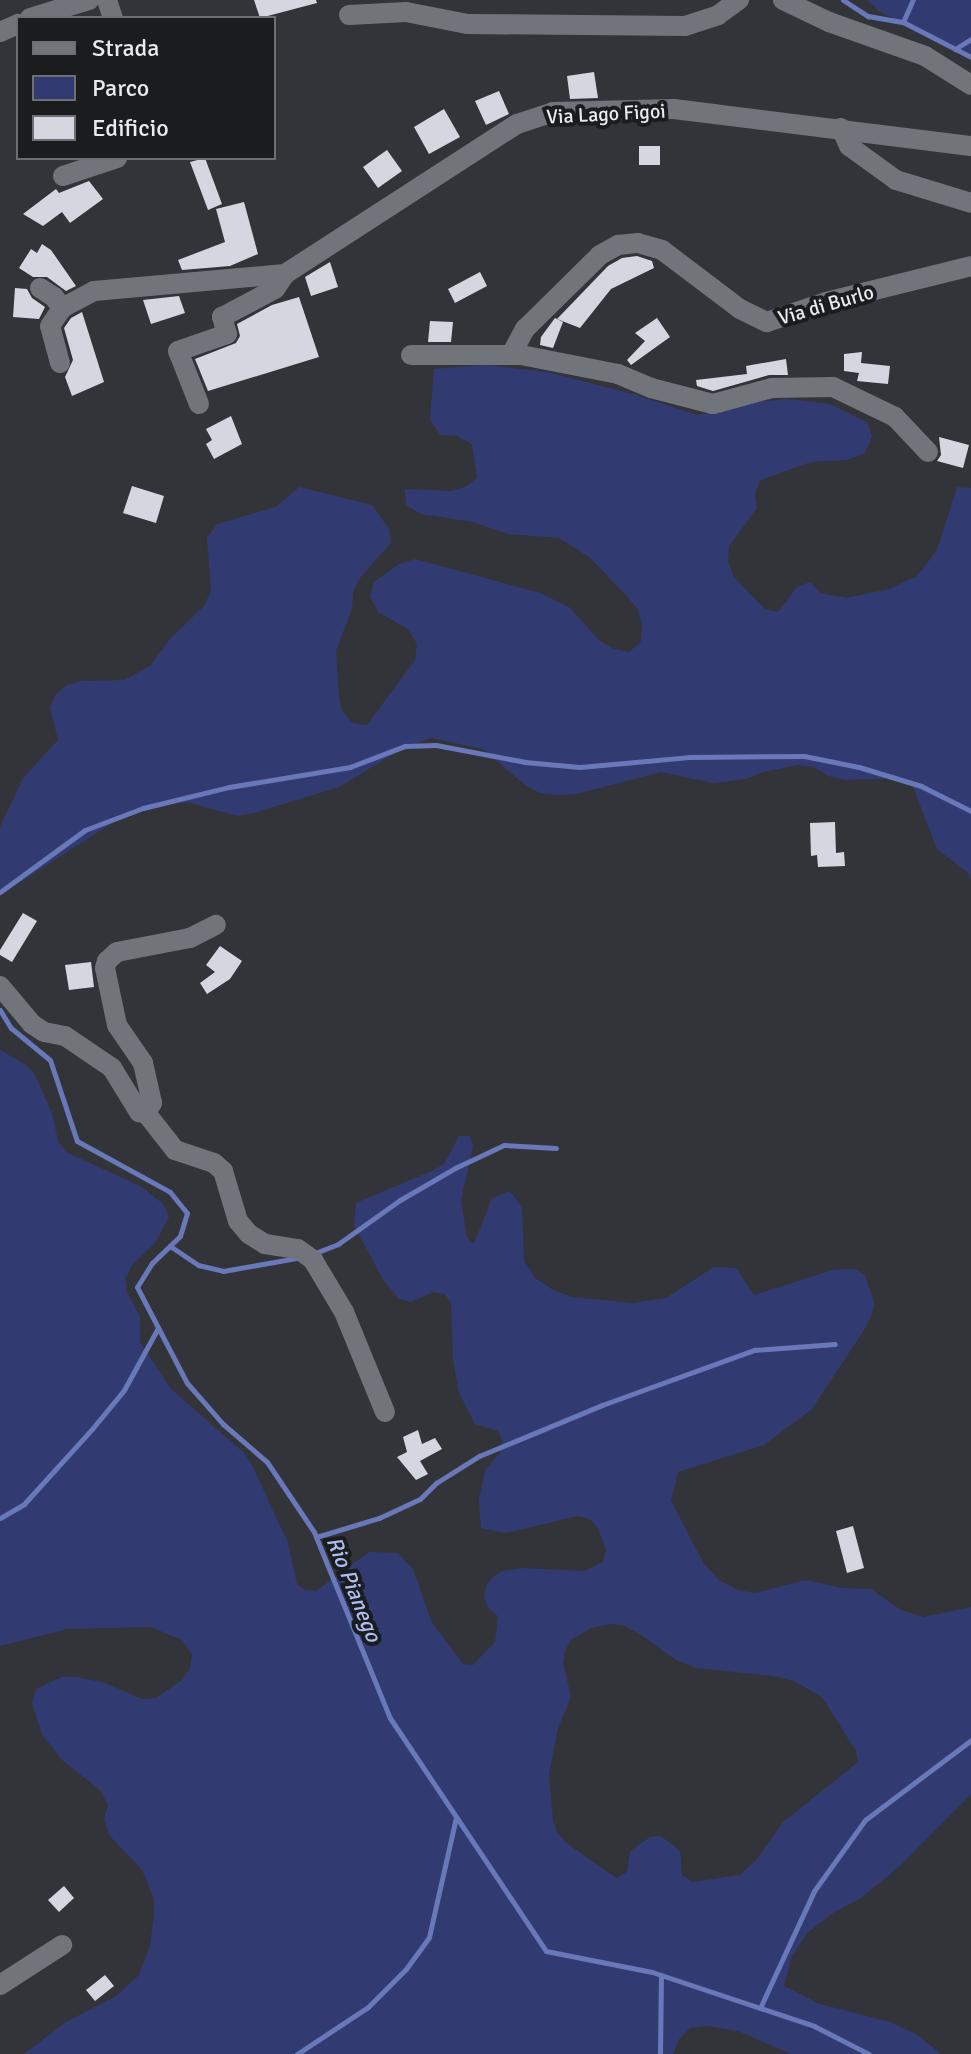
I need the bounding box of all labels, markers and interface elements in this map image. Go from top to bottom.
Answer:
legend [16,16,276,160]
text: Strada [92,33,159,63]
text: Parco [92,73,149,103]
street label: Via Lago Figoi [546,99,666,129]
text: Edificio [92,113,169,143]
street label: Via di Burlo [775,280,877,330]
water label: Rio Pianego [321,1533,387,1645]

